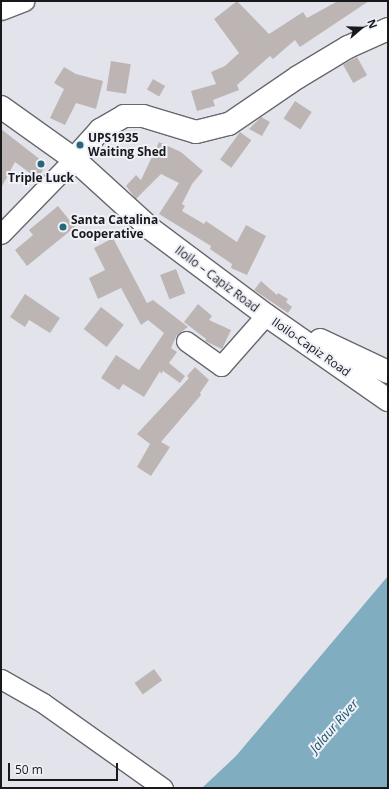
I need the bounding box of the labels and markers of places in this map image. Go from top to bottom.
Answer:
place label: UPS1935 Waiting Shed [88,131,166,159]
marker: UPS1935 Waiting Shed [75,140,85,150]
marker: Triple Luck [36,159,46,169]
place label: Triple Luck [8,171,74,185]
place label: Santa Catalina Cooperative [71,213,158,241]
marker: Santa Catalina Cooperative [58,222,68,232]

